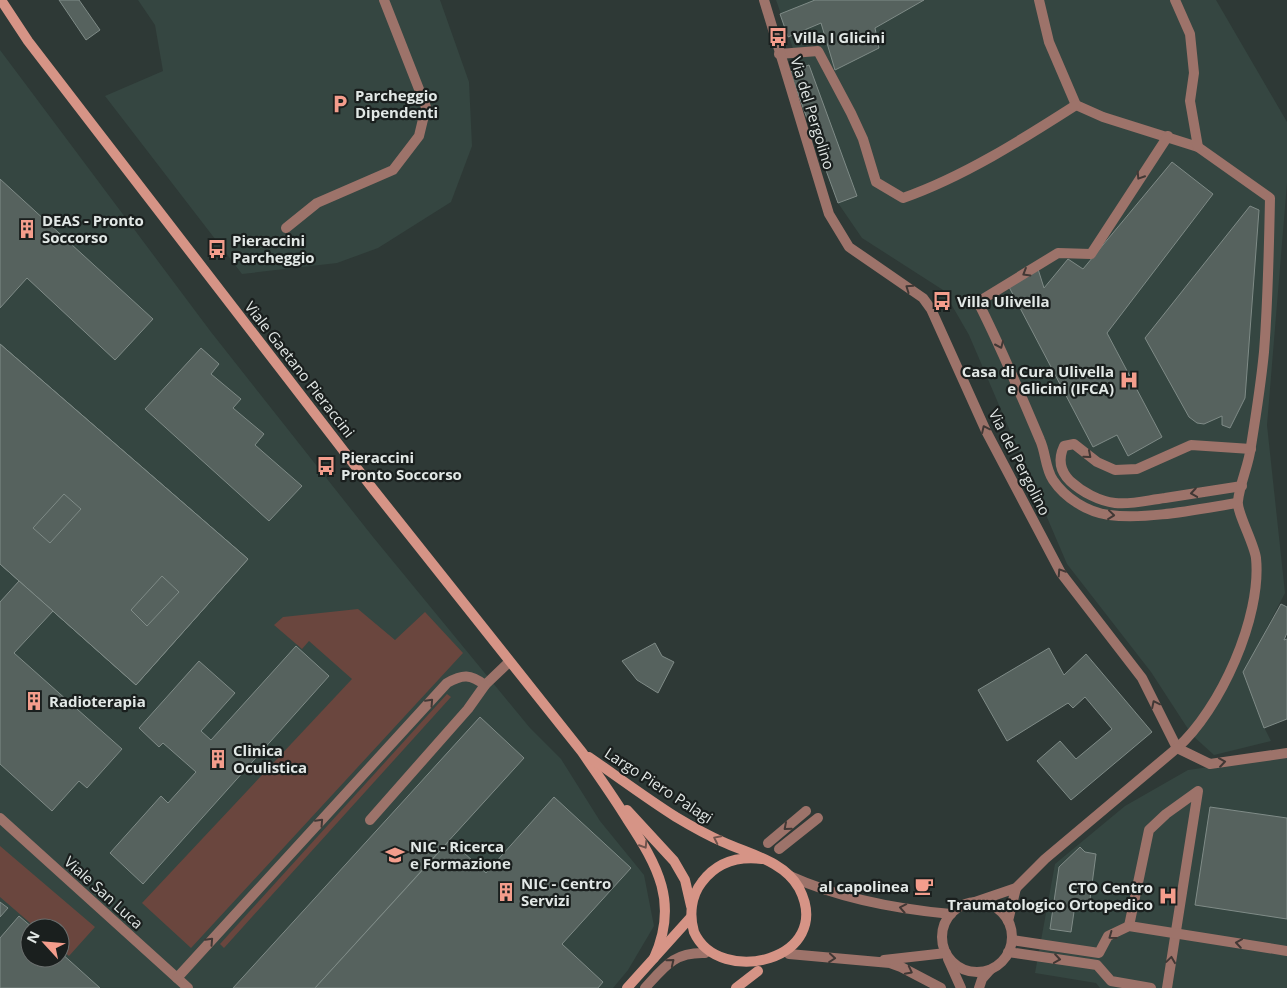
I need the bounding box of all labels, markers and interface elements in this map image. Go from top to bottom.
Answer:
bus stop icon: Villa I Glicini [767,26,789,48]
place label: Villa I Glicini [793,27,885,47]
street label: Via del Pergolino [786,54,840,172]
place label: Parcheggio Dipendenti [355,85,438,122]
parking icon: Parcheggio Dipendenti [329,93,351,115]
one-way arrow [1137,171,1147,180]
place label: DEAS - Pronto Soccorso [42,210,144,247]
building icon: DEAS - Pronto Soccorso [16,218,38,240]
place label: Pieraccini Parcheggio [232,230,315,267]
bus stop icon: Pieraccini Parcheggio [206,238,228,260]
one-way arrow [1022,266,1031,276]
one-way arrow [905,285,915,294]
bus stop icon: Villa Ulivella [931,290,953,312]
place label: Villa Ulivella [957,291,1050,311]
street label: Viale Gaetano Pieraccini [241,297,359,441]
one-way arrow [993,340,1004,349]
place label: Casa di Cura Ulivella e Glicini (IFCA) [962,361,1114,398]
hospital icon: Casa di Cura Ulivella e Glicini (IFCA) [1118,369,1140,391]
street label: Via del Pergolino [985,405,1055,519]
one-way arrow [981,425,991,434]
place label: Pieraccini Pronto Soccorso [341,447,462,484]
one-way arrow [1083,449,1092,458]
bus stop icon: Pieraccini Pronto Soccorso [315,455,337,477]
one-way arrow [1189,487,1197,498]
one-way arrow [1107,509,1115,520]
one-way arrow [1058,569,1068,578]
building icon: Radioterapia [23,690,45,712]
place label: Radioterapia [49,691,146,711]
one-way arrow [424,699,433,708]
one-way arrow [1151,701,1161,710]
place label: Clinica Oculistica [233,740,307,777]
street label: Largo Piero Palagi [601,743,717,827]
building icon: Clinica Oculistica [207,748,229,770]
one-way arrow [1218,757,1226,768]
one-way arrow [314,818,323,827]
one-way arrow [784,822,793,830]
one-way arrow [713,835,722,845]
place label: NIC - Ricerca e Formazione [410,836,511,873]
one-way arrow [637,839,647,848]
school or university icon: NIC - Ricerca e Formazione [384,844,406,866]
street label: Viale San Luca [60,851,148,933]
place label: NIC - Centro Servizi [521,873,611,910]
cafe icon: al capolinea [913,875,935,897]
place label: al capolinea [819,876,909,896]
place label: CTO Centro Traumatologico Ortopedico [947,877,1153,914]
building icon: NIC - Centro Servizi [495,881,517,903]
hospital icon: CTO Centro Traumatologico Ortopedico [1157,885,1179,907]
one-way arrow [898,903,907,914]
north arrow [20,918,70,968]
text: N [22,928,44,946]
one-way arrow [1108,930,1118,939]
one-way arrow [204,938,213,947]
one-way arrow [1235,939,1243,949]
one-way arrow [828,952,836,963]
one-way arrow [1053,953,1061,964]
one-way arrow [1165,956,1175,965]
one-way arrow [665,959,674,967]
one-way arrow [904,965,913,975]

